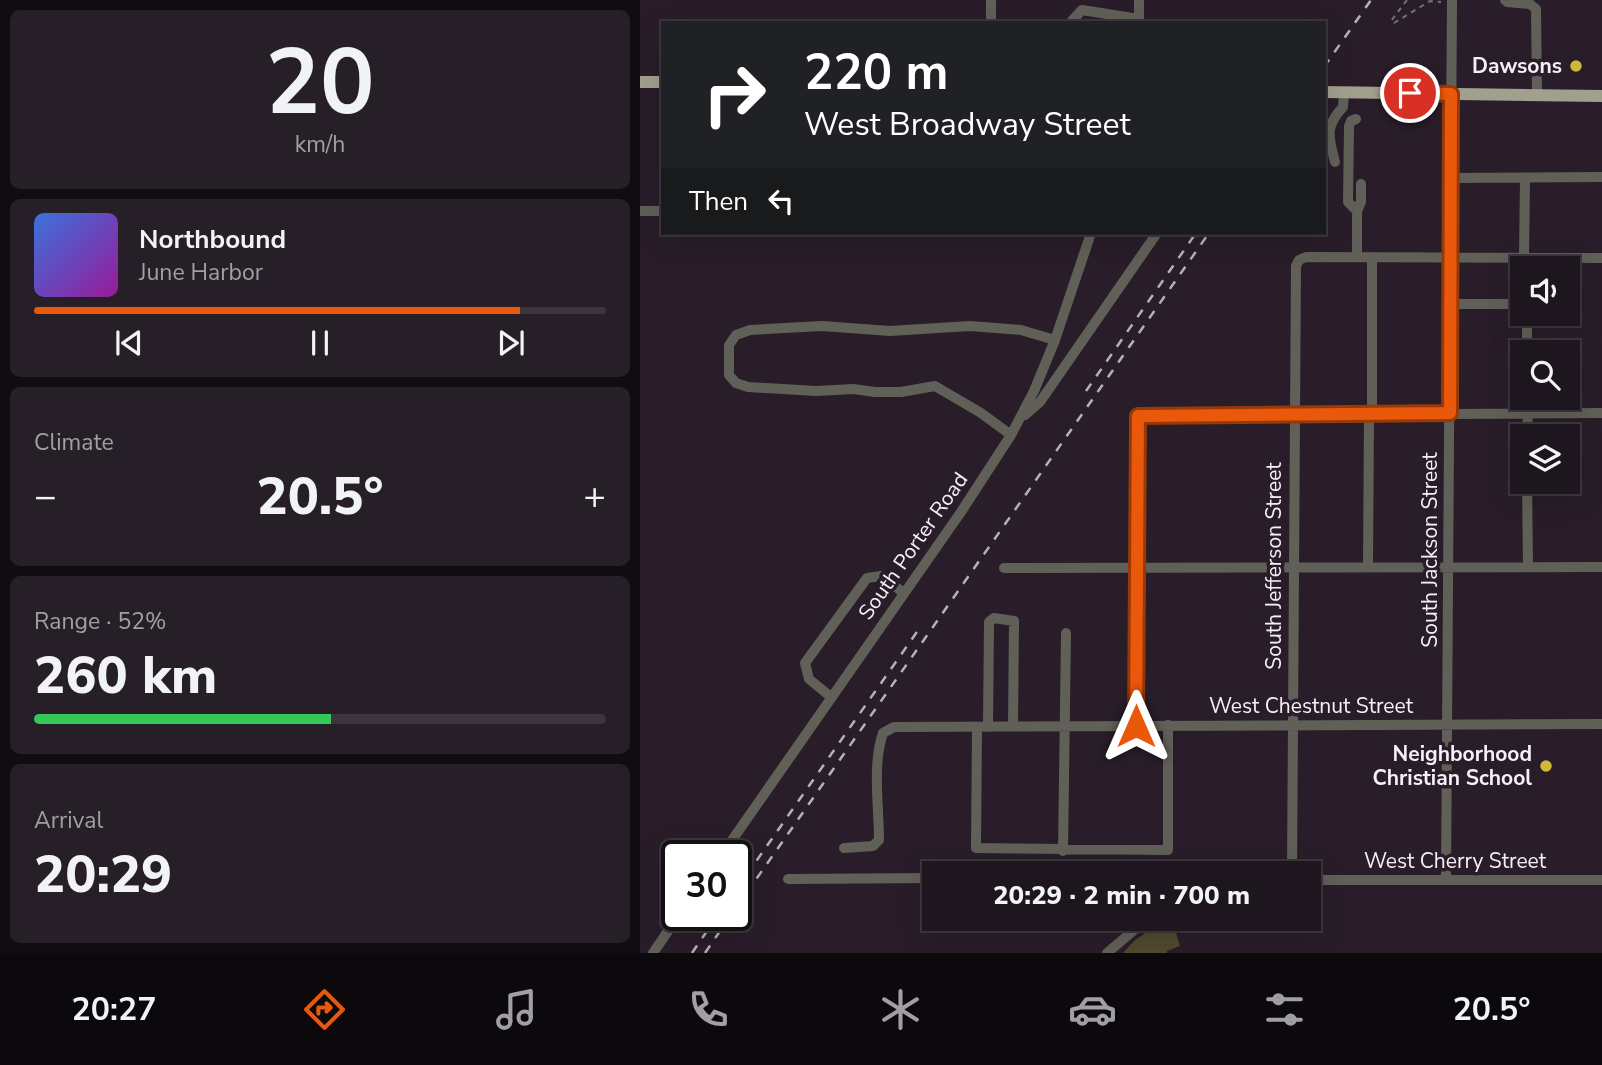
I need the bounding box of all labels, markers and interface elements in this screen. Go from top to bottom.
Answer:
text: 20 [265,21,375,145]
text: 220 m [804,39,948,106]
icon: right [689,49,780,140]
place label: Dawsons [1472,52,1562,80]
marker: Dawsons [1568,58,1584,74]
pin [1380,63,1440,123]
icon: arrive [1391,74,1429,112]
text: West Broadway Street [804,103,1131,146]
text: km/h [295,129,345,160]
icon: left [762,182,800,220]
text: Then [689,184,748,219]
text: Northbound [139,222,286,257]
map controls [1510,256,1580,494]
button: sound [1510,256,1580,326]
text: June Harbor [139,257,263,288]
icon: previous [110,324,148,362]
icon: pause [301,324,339,362]
icon: next [492,324,530,362]
button: search [1510,340,1580,410]
button: layers [1510,424,1580,494]
text: Climate [34,427,114,458]
street label: South Jackson Street [1416,452,1444,648]
text: 20.5° [256,461,384,532]
street label: South Jefferson Street [1260,462,1288,670]
street label: South Porter Road [852,467,974,625]
text: − [34,471,57,522]
text: + [583,471,606,522]
text: Range · 52% [34,606,166,637]
text: 260 km [34,640,217,711]
position arrow [1099,689,1173,763]
street label: West Chestnut Street [1209,692,1414,720]
place label: Neighborhood Christian School [1373,740,1532,792]
marker: Neighborhood Christian School [1538,758,1554,774]
text: Arrival [34,805,103,836]
text: 20:29 [34,839,172,910]
speed limit sign: 30 [661,840,752,931]
street label: West Cherry Street [1364,847,1547,875]
text: 20:29 · 2 min · 700 m [993,878,1250,913]
icon: directions [300,985,349,1034]
icon: music [492,985,541,1034]
icon: phone [684,985,733,1034]
icon: climate [876,985,925,1034]
icon: car [1068,985,1117,1034]
icon: filters [1260,985,1309,1034]
text: 20:27 [72,988,156,1031]
text: 20.5° [1453,988,1530,1031]

